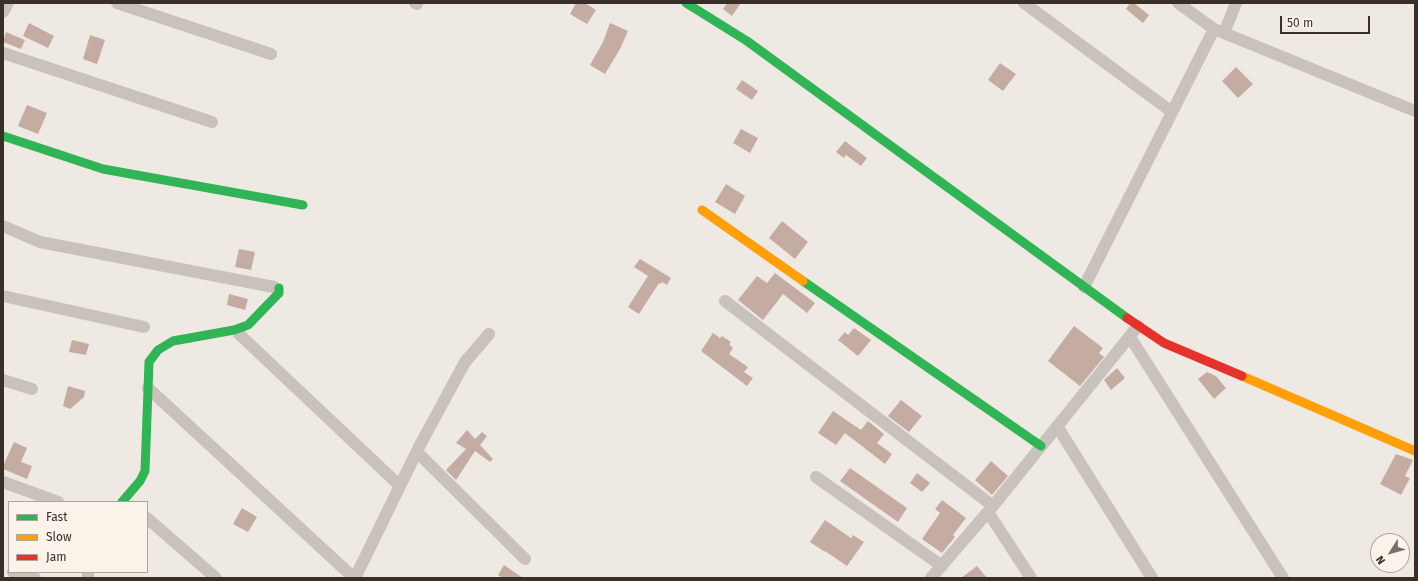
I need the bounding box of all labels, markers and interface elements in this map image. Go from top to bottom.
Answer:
scale bar [1282,8,1372,34]
text: 50 m [1287,16,1313,30]
legend [8,501,148,573]
text: Fast [46,510,68,524]
text: Slow [46,530,72,544]
north arrow [1370,533,1410,573]
text: Jam [46,550,66,564]
text: N [1373,553,1388,567]

